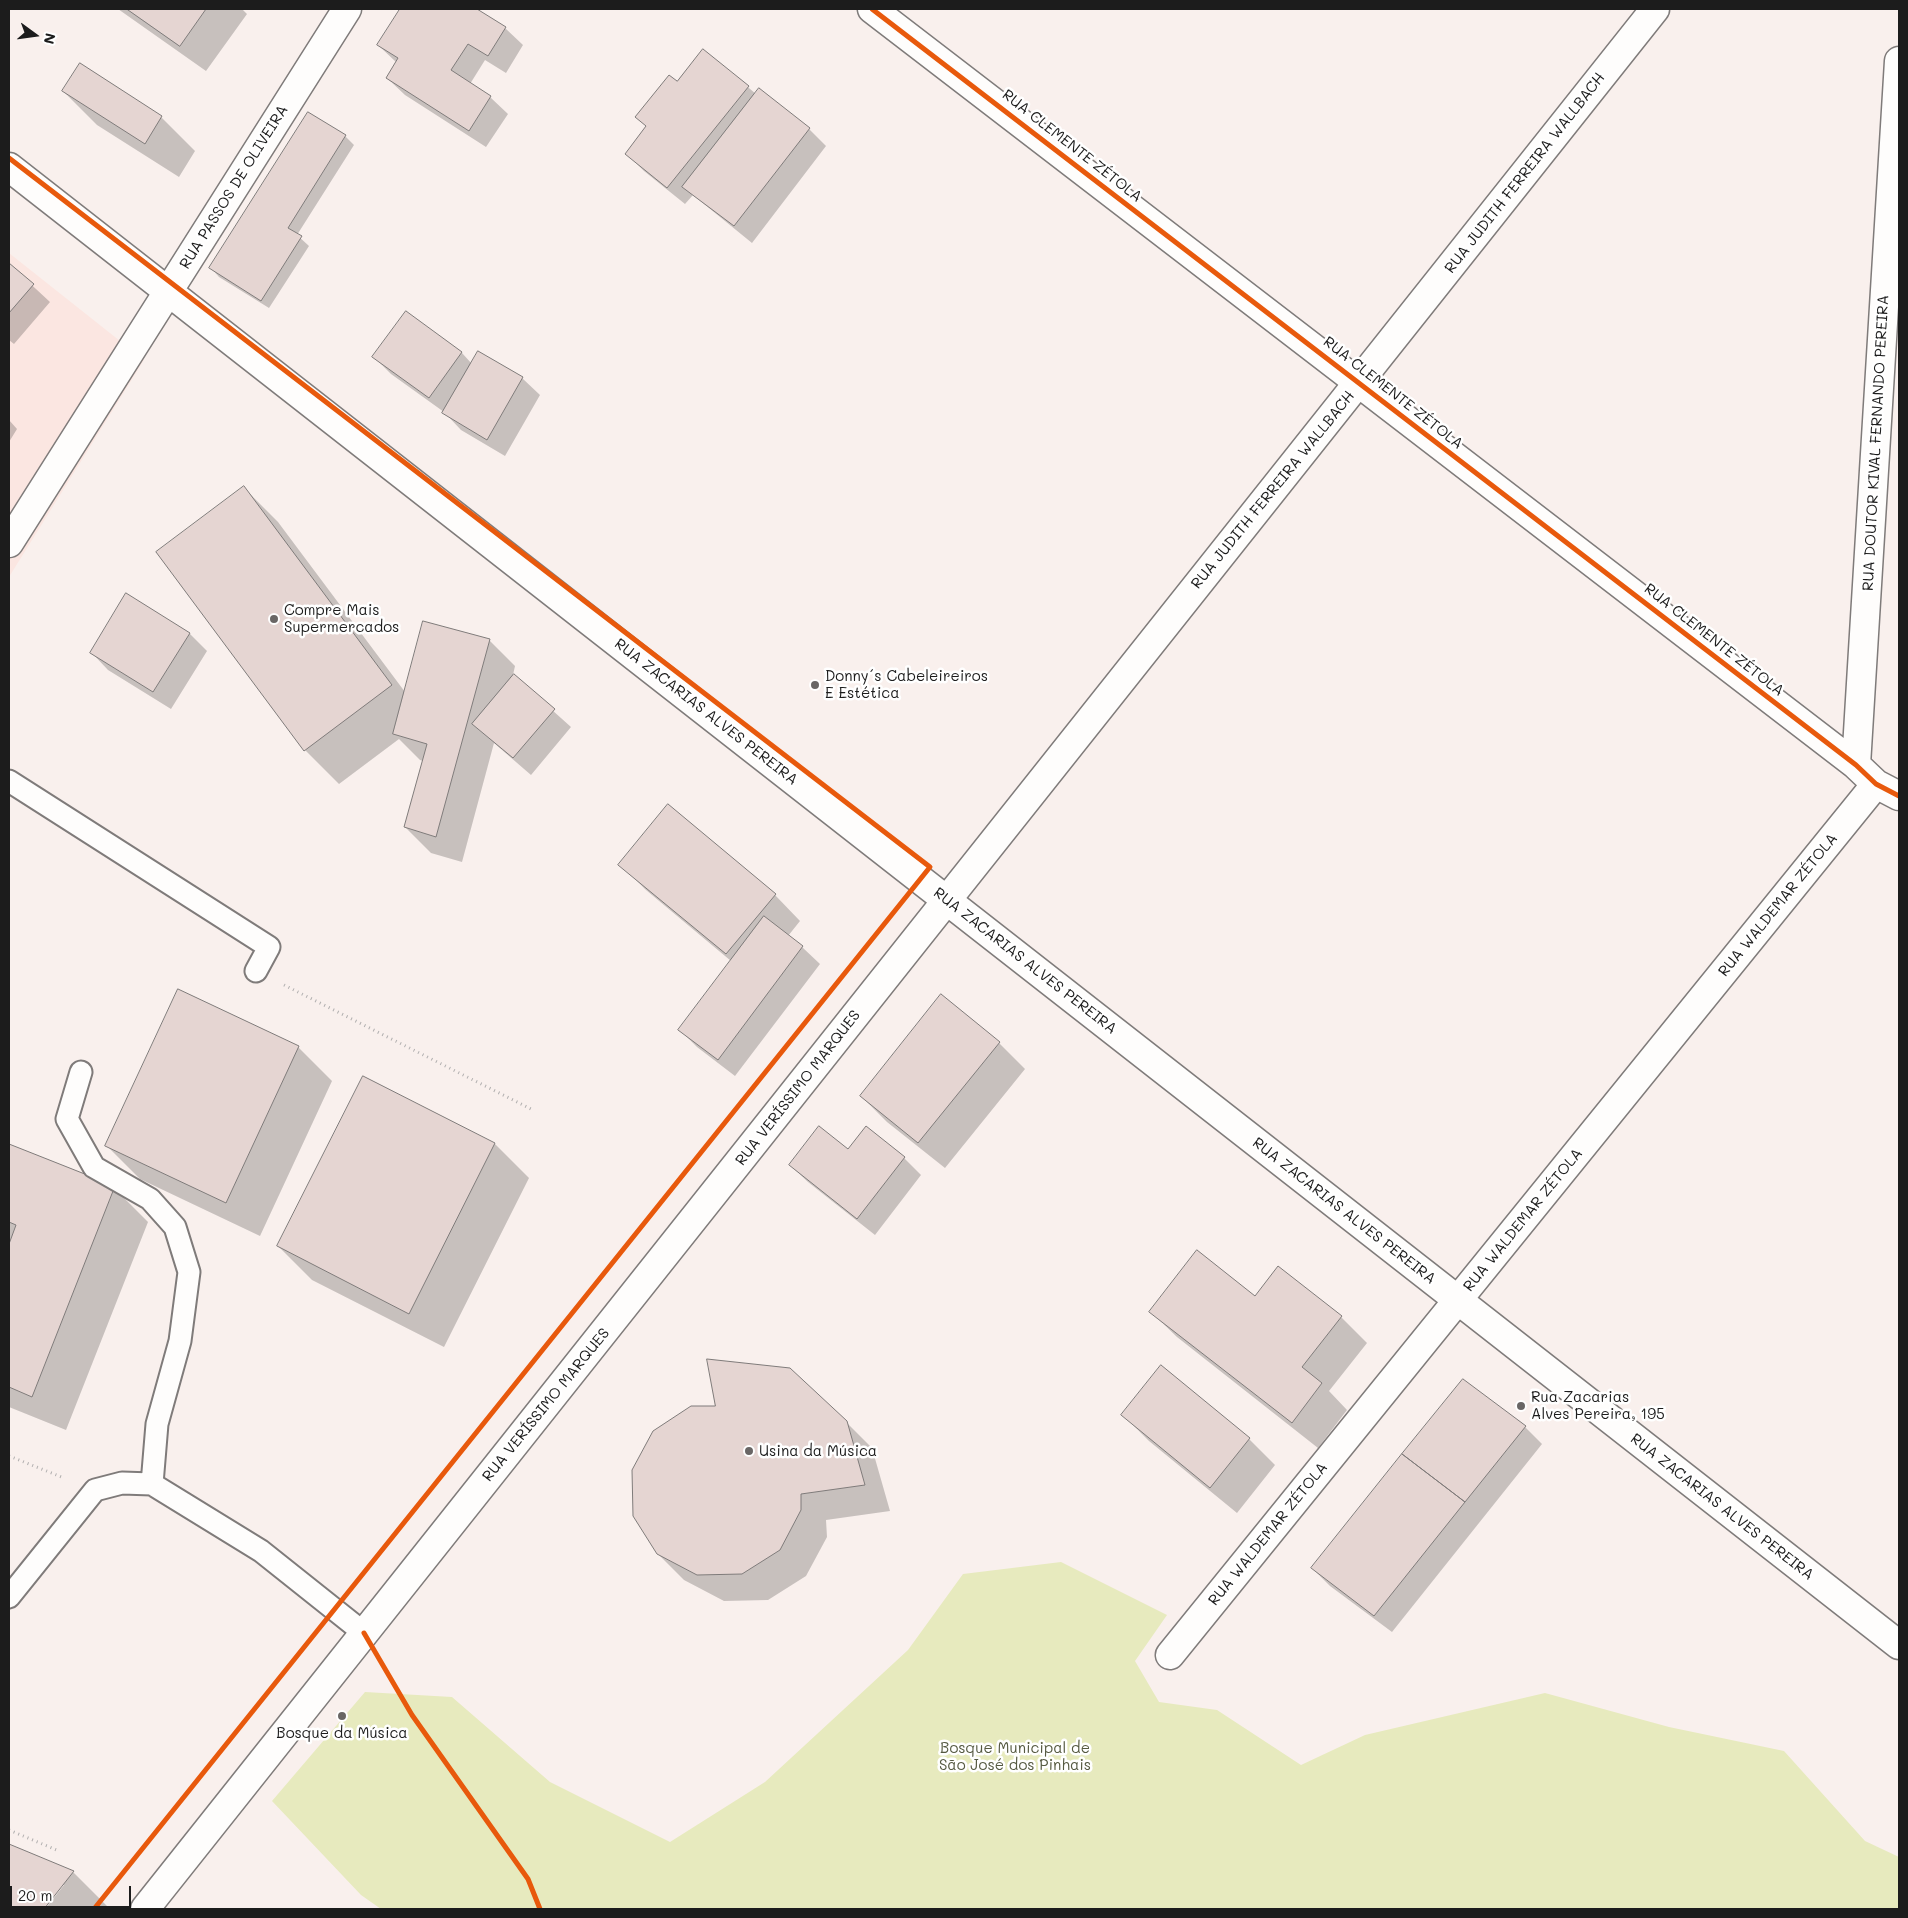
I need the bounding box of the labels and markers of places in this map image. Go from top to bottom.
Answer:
place label: Compre Mais Supermercados [284,601,399,636]
marker: Compre Mais Supermercados [268,613,280,625]
place label: Donny´s Cabeleireiros E Estética [825,667,988,702]
marker: Donny´s Cabeleireiros E Estética [809,679,821,691]
place label: Rua Zacarias Alves Pereira, 195 [1531,1388,1665,1423]
marker: Rua Zacarias Alves Pereira, 195 [1515,1400,1527,1412]
place label: Usina da Música [759,1442,877,1460]
marker: Usina da Música [743,1445,755,1457]
marker: Bosque da Música [336,1710,348,1722]
place label: Bosque da Música [276,1724,408,1742]

